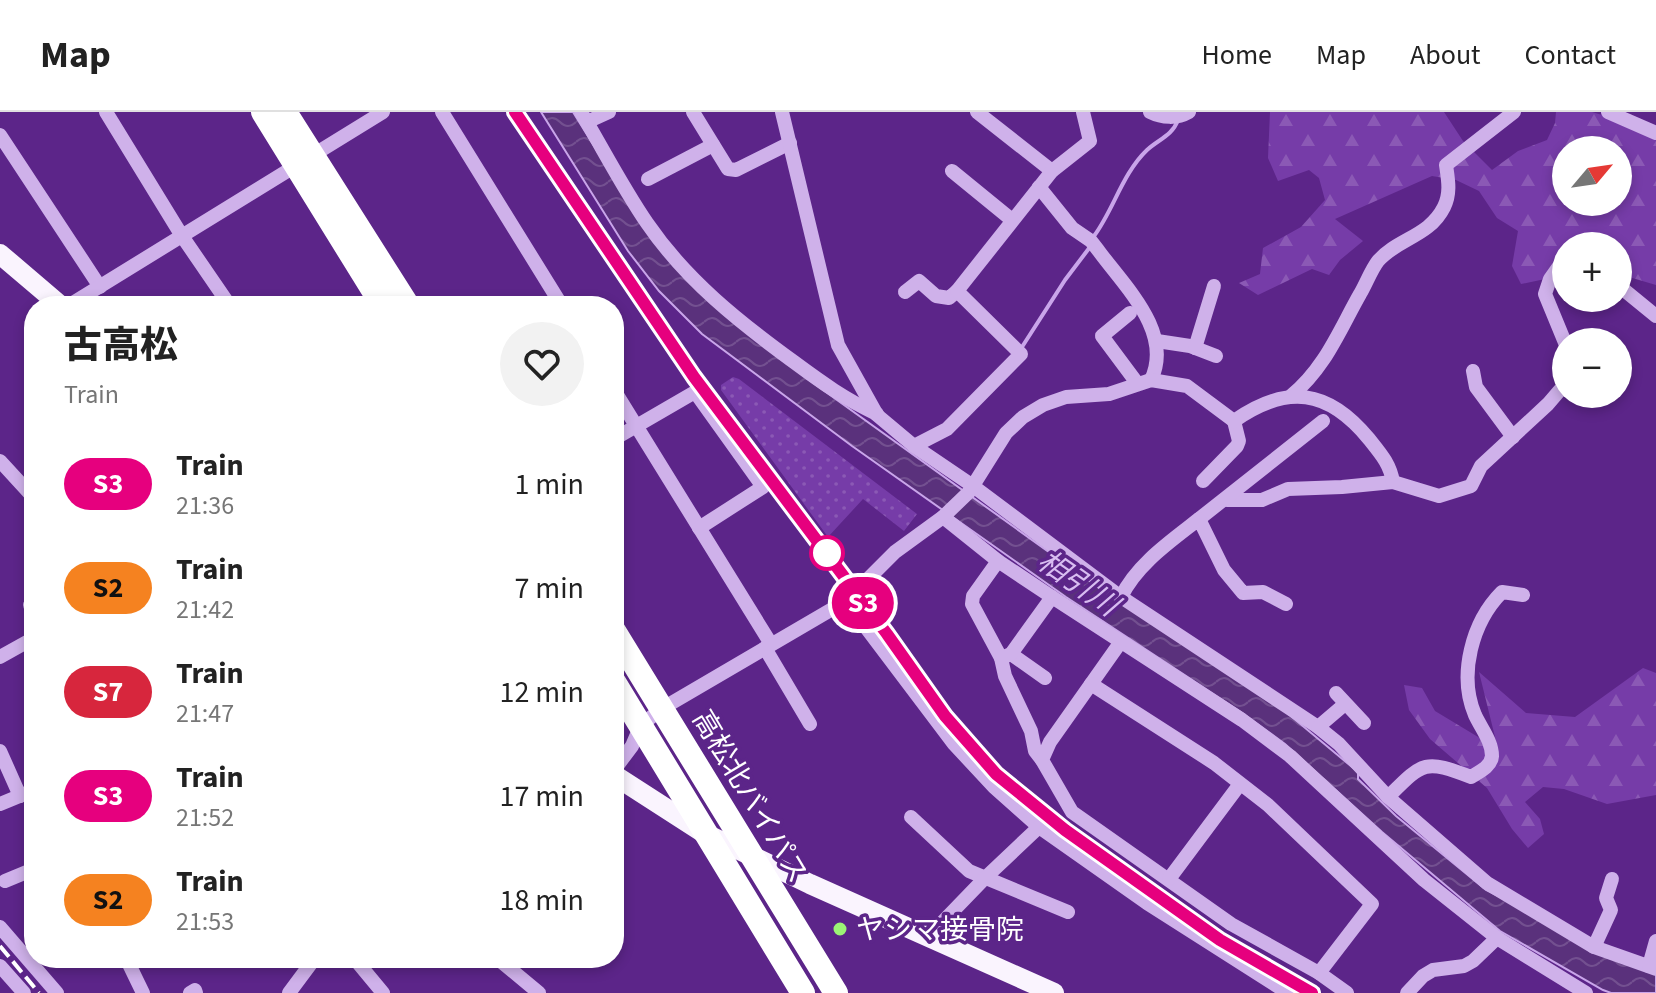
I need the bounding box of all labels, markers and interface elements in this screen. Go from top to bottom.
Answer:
text: Map [40,28,111,82]
text: Home [1201,35,1272,75]
text: Map [1316,35,1366,75]
text: About [1410,35,1481,75]
text: Contact [1525,35,1616,75]
north arrow [1552,136,1632,216]
map controls [1552,136,1632,408]
button: + [1552,232,1632,312]
text: 古高松 [64,319,178,373]
button: heart [500,322,584,406]
button: − [1552,328,1632,408]
text: Train [64,376,119,413]
text: Train [176,444,244,487]
text: 1 min [514,463,584,506]
text: S3 [93,464,123,504]
text: 21:36 [176,487,234,524]
unlabelled marker [810,536,844,570]
water label: 相引川 [1029,540,1129,629]
text: Train [176,548,244,591]
text: 7 min [514,567,584,610]
text: S2 [93,568,123,608]
line badge: S3 [827,577,899,629]
text: S3 [848,583,878,623]
text: 21:42 [176,591,234,628]
text: Train [176,652,244,695]
text: 12 min [500,671,584,714]
text: S7 [93,672,123,712]
text: 21:47 [176,695,234,732]
street label: 高松北バイパス [683,702,818,891]
text: Train [176,756,244,799]
text: 17 min [500,775,584,818]
text: S3 [93,776,123,816]
text: 21:52 [176,799,234,836]
text: Train [176,860,244,903]
text: 18 min [500,879,584,922]
text: S2 [93,880,123,920]
text: 21:53 [176,903,234,940]
place label: ヤシマ接骨院 [856,910,1024,950]
marker: ヤシマ接骨院 [831,920,849,938]

